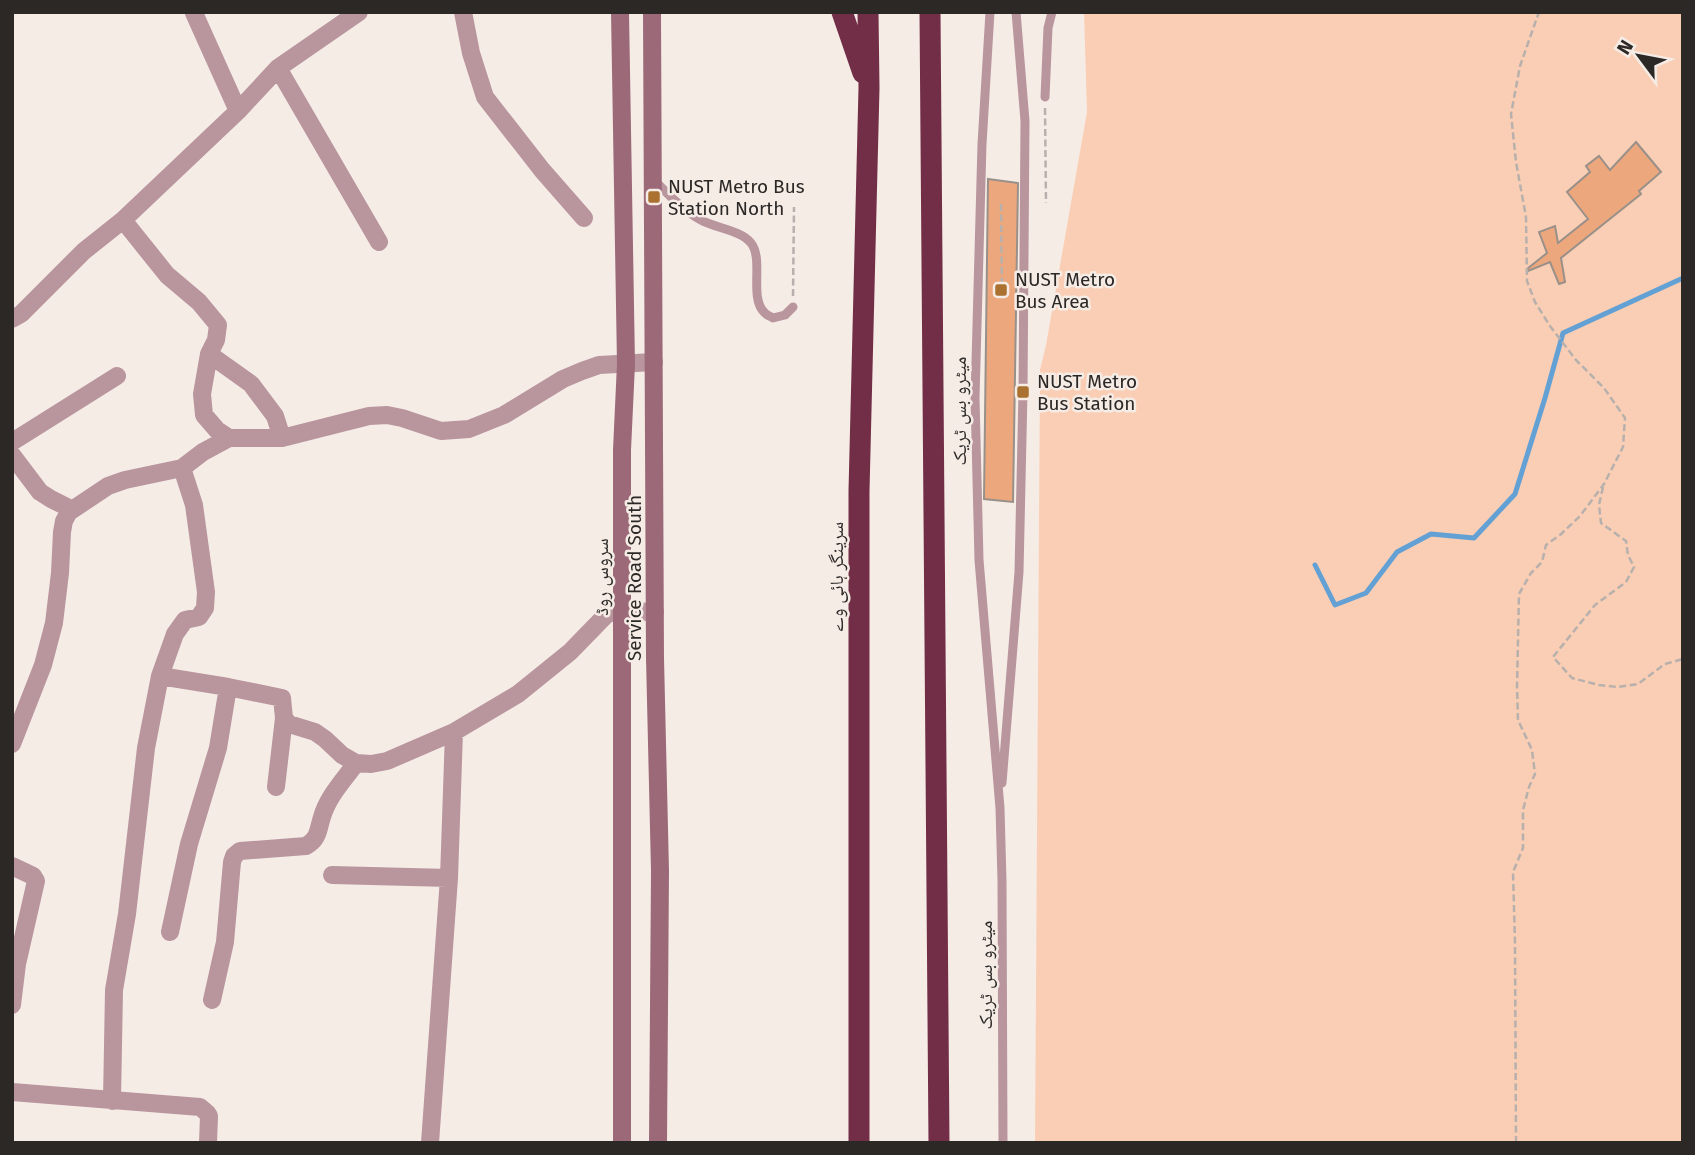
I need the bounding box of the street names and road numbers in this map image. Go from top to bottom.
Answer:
street label: میٹرو بس ٹریک [948,357,971,465]
street label: Service Road South [623,495,646,661]
street label: سرینگر ہائی وے [825,522,848,632]
street label: سروس روڈ [590,538,613,616]
street label: میٹرو بس ٹریک [974,921,997,1029]

